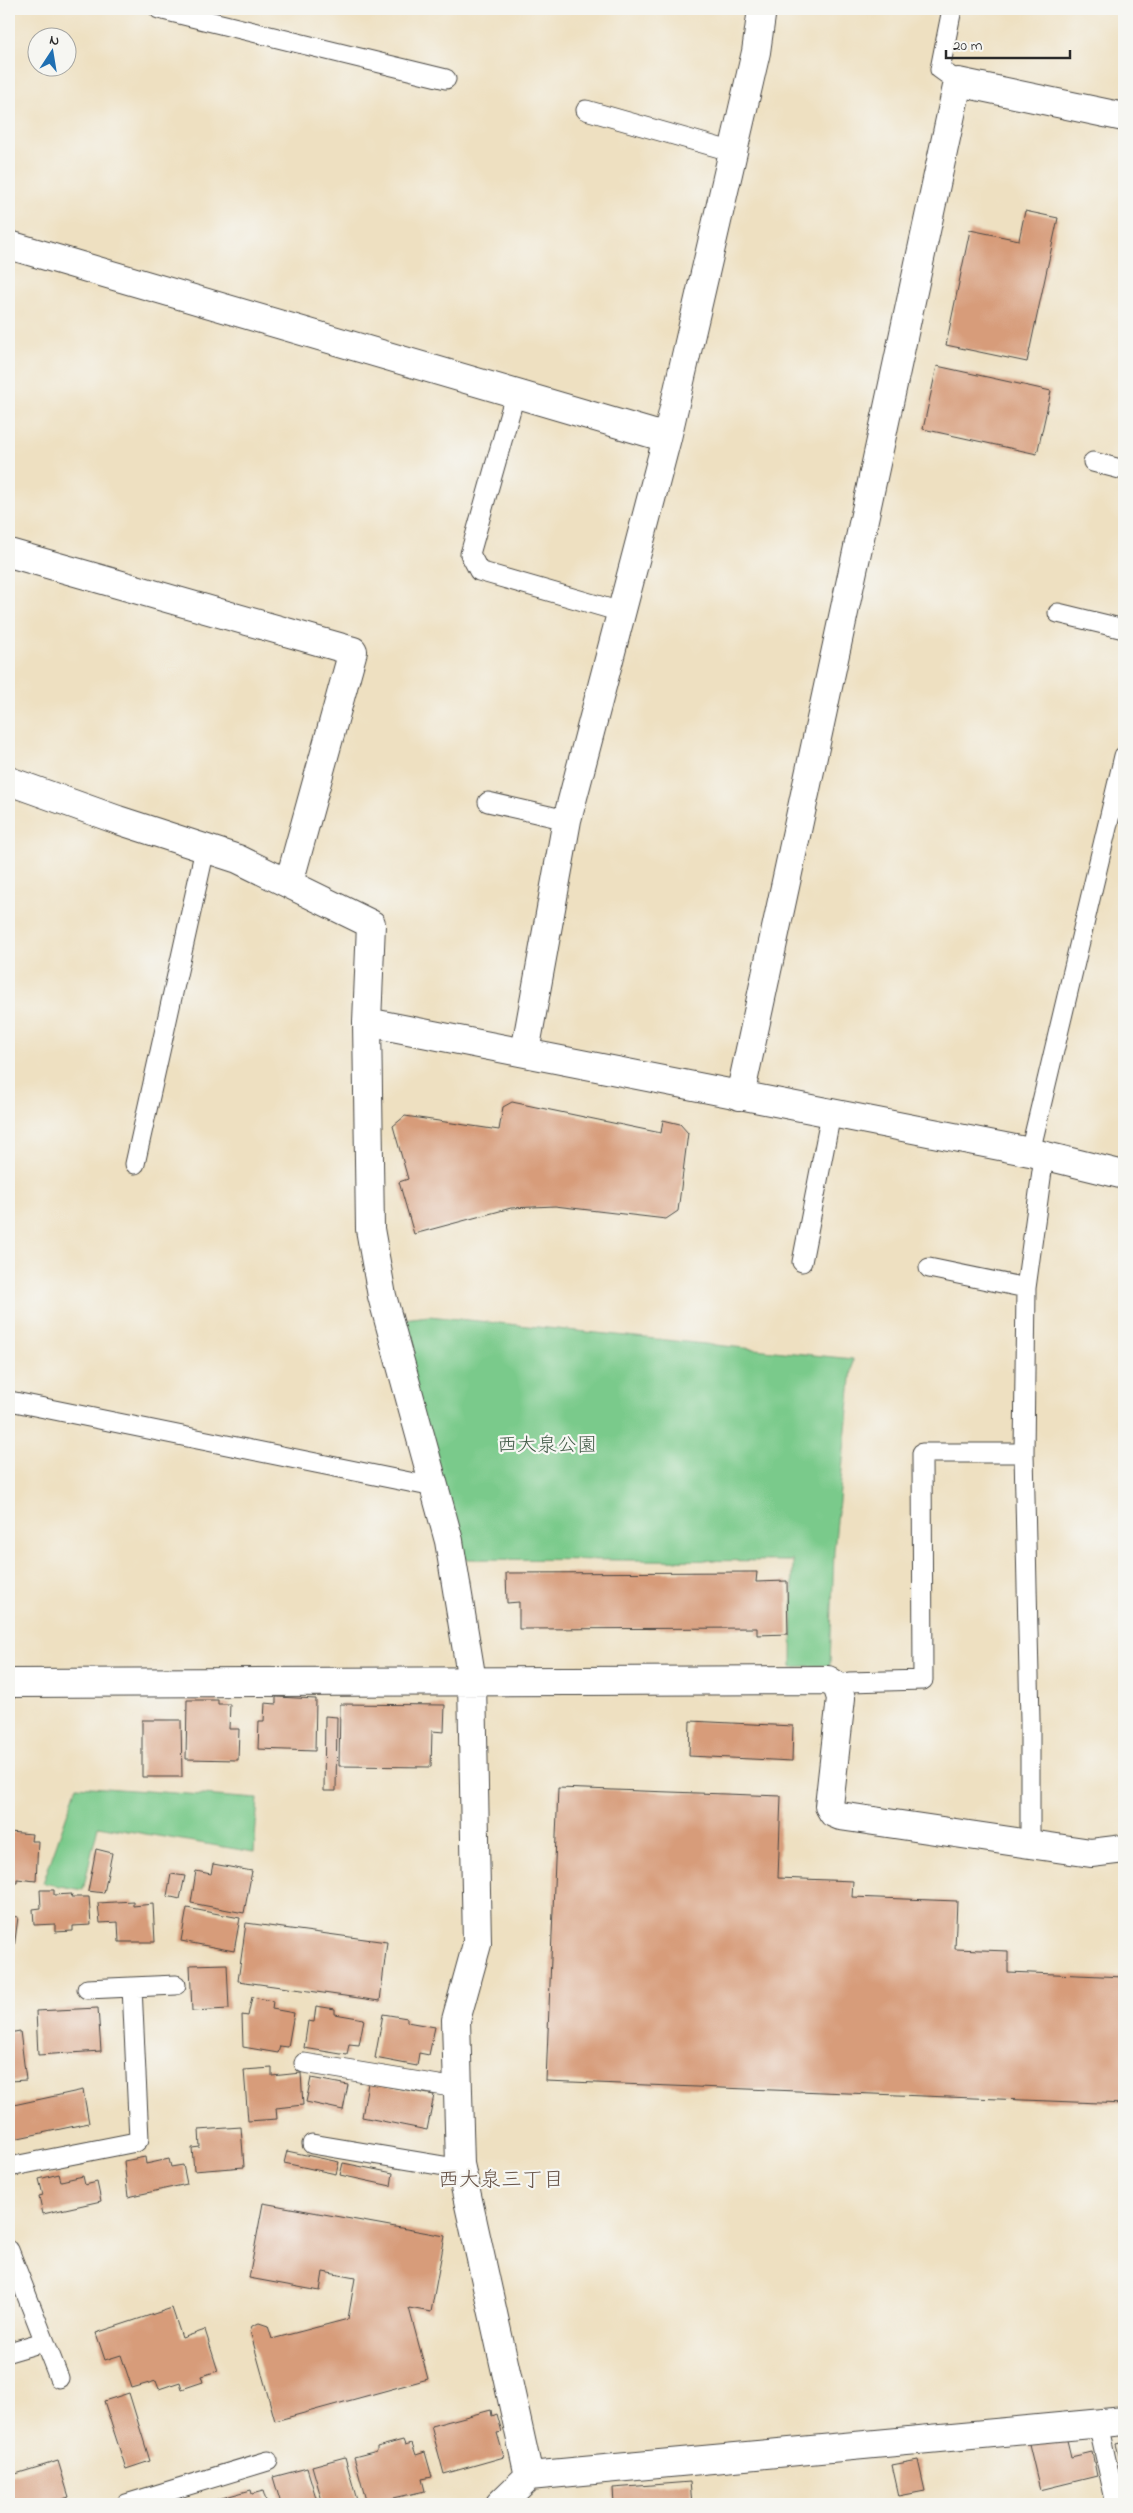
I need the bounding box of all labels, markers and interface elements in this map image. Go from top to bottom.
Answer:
north arrow [28,28,78,78]
scale bar [946,28,1069,60]
text: N [48,29,61,52]
text: 20 m [953,35,983,57]
park label: 西大泉公園 [497,1432,597,1461]
district label: 西大泉三丁目 [438,2166,564,2196]

